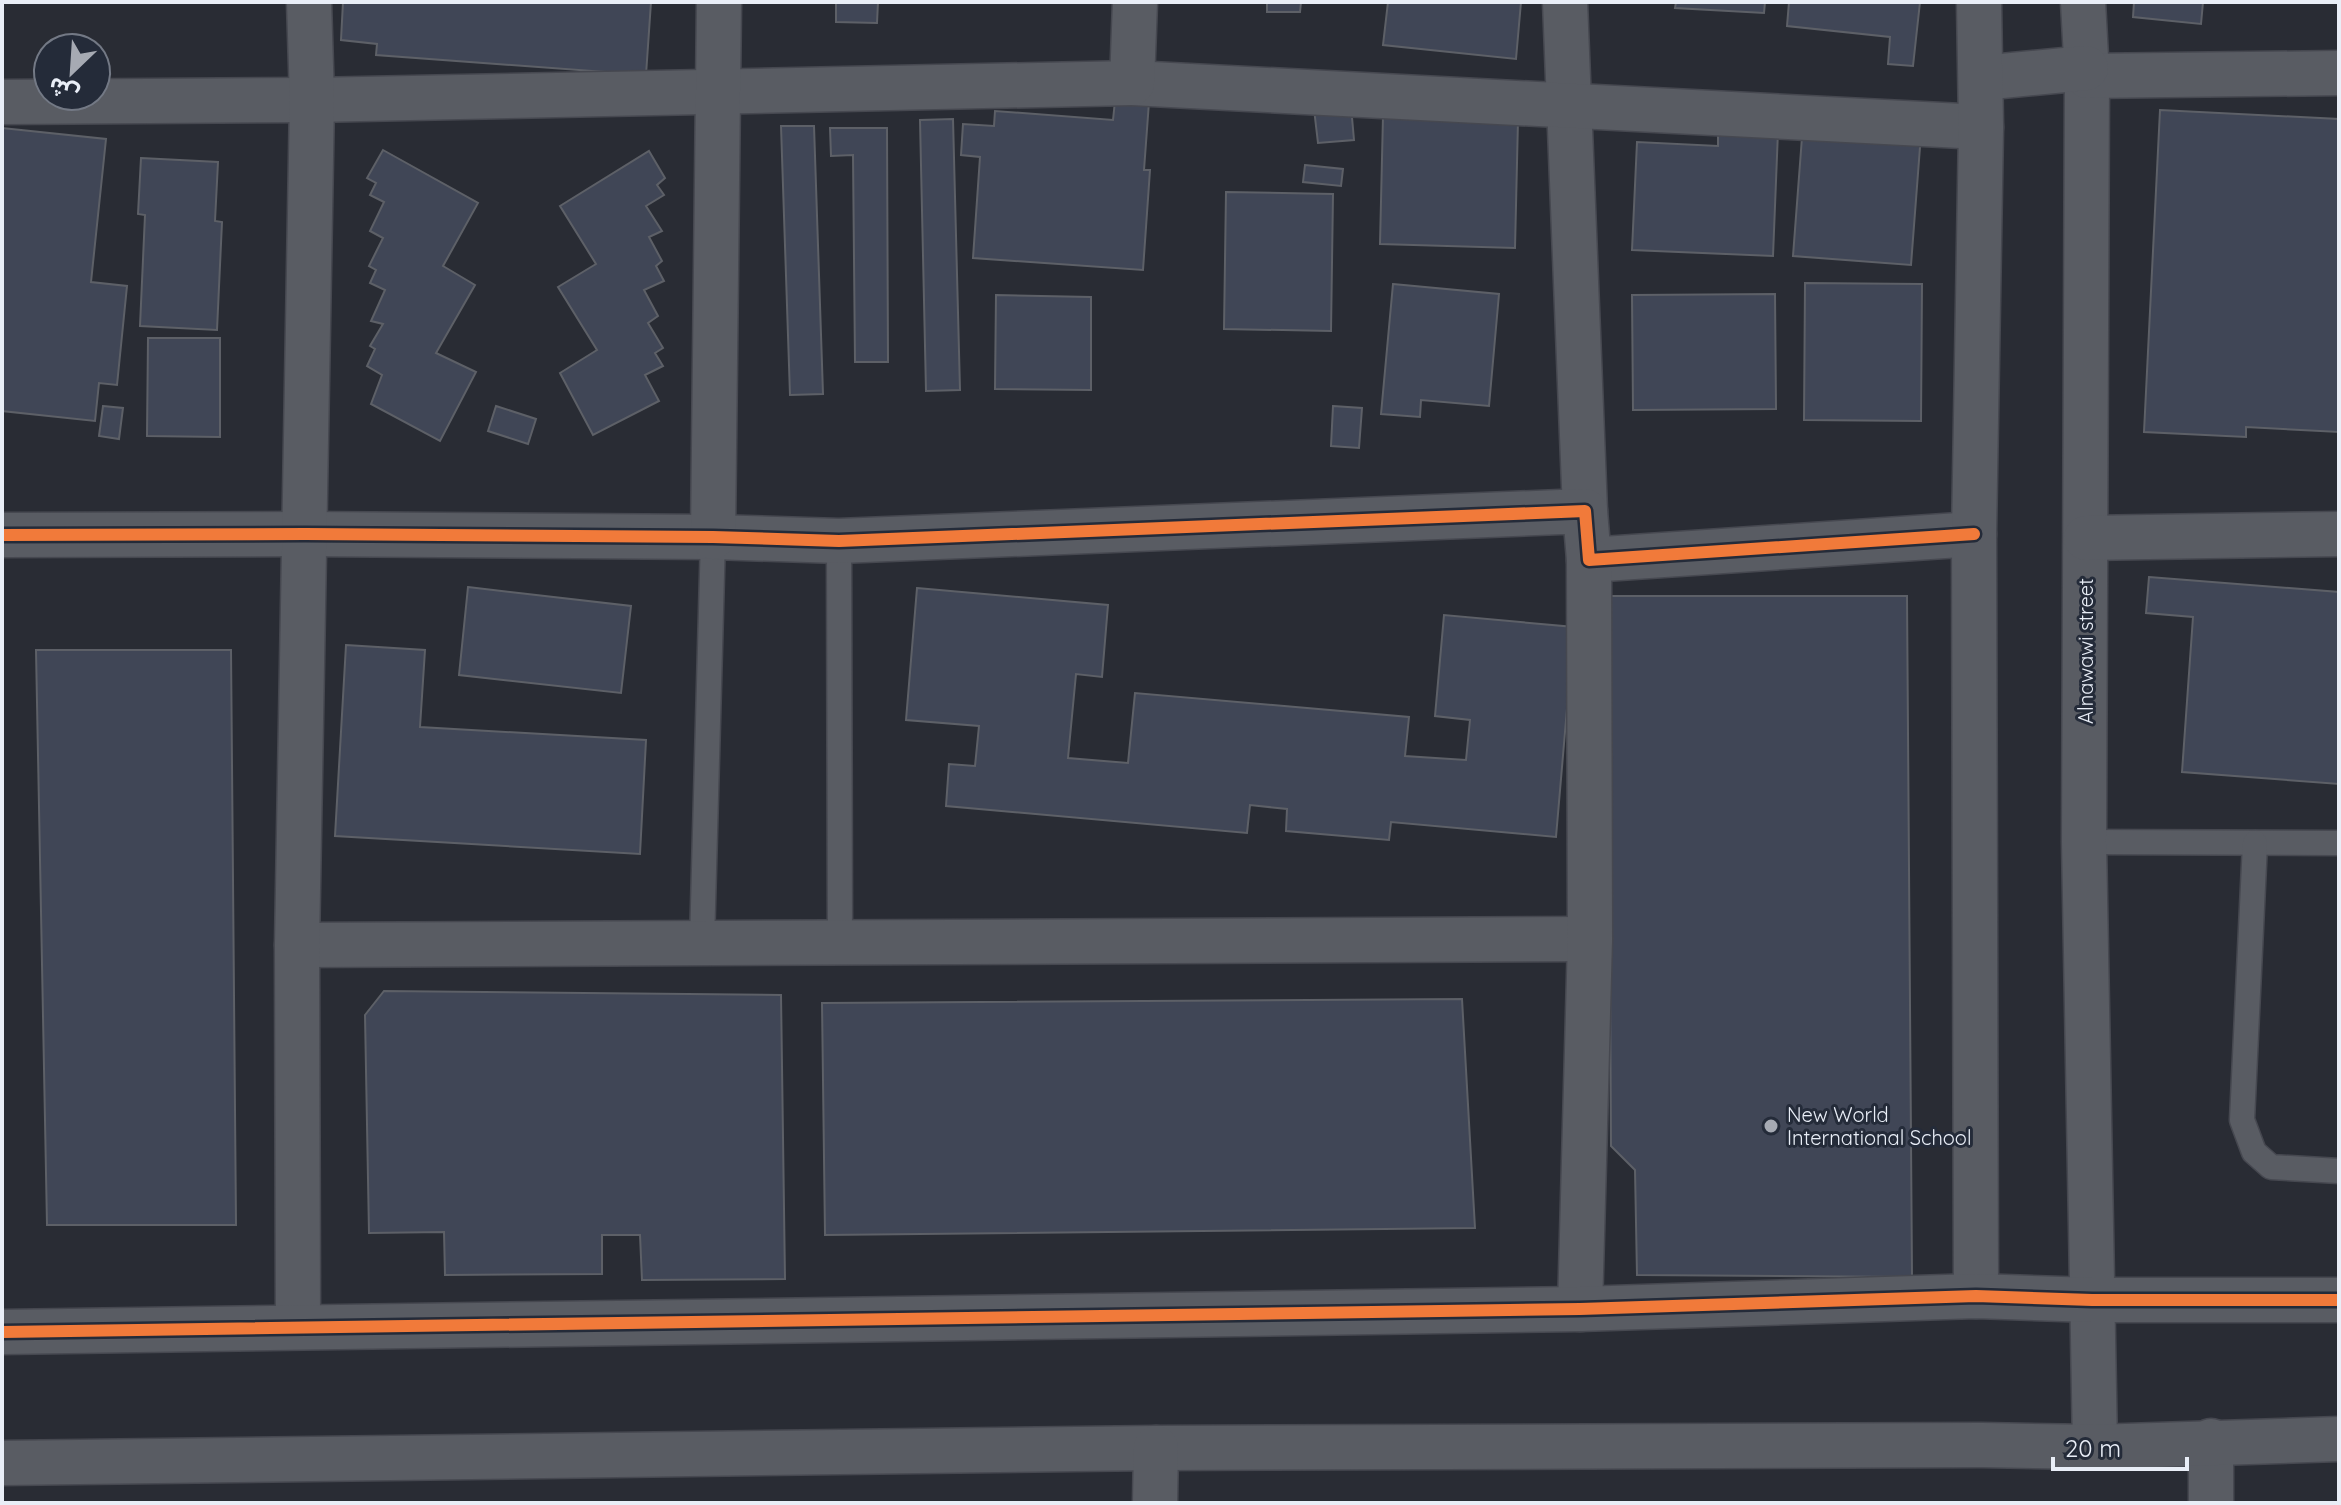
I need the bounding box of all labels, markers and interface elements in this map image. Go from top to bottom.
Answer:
north arrow [32,32,112,112]
text: ش [44,71,83,109]
street label: Alnawawi street [2073,578,2098,724]
place label: New World International School [1787,1102,1972,1150]
marker: New World International School [1762,1117,1780,1135]
scale bar [2053,1421,2187,1471]
text: 20 m [2065,1433,2121,1463]

